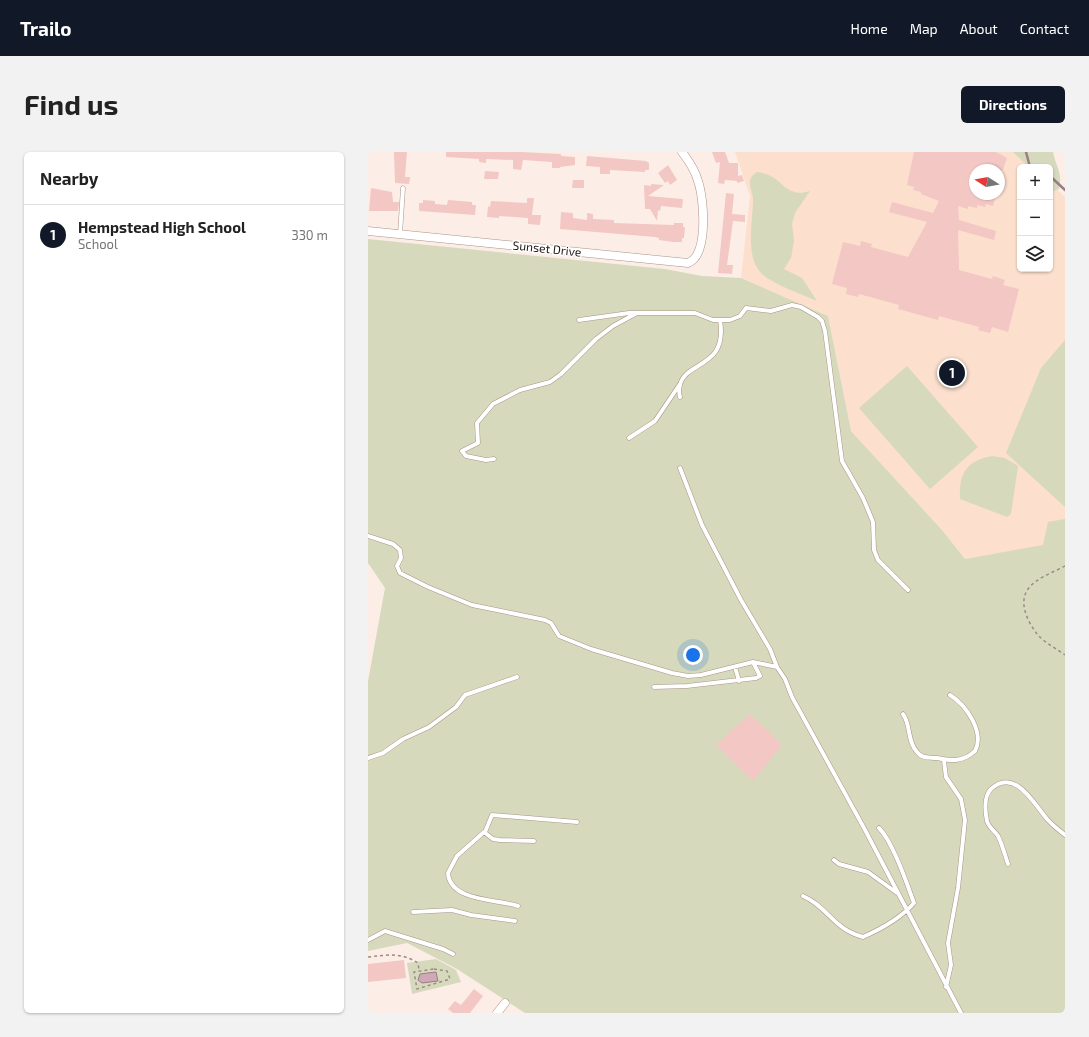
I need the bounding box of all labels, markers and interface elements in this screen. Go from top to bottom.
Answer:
text: Trailo [20,17,72,40]
text: Home [851,20,888,37]
text: Map [910,20,938,37]
text: About [960,20,998,37]
text: Contact [1020,20,1069,37]
button: Directions [961,86,1065,123]
text: Find us [24,87,118,121]
north arrow [969,164,1005,200]
map controls [1017,164,1053,272]
button: + [1017,164,1053,200]
text: Nearby [40,168,98,188]
button: − [1017,200,1053,236]
text: Hempstead High School [78,218,246,236]
text: 1 [50,227,56,243]
text: 330 m [291,227,328,243]
text: School [78,236,118,252]
button: layers [1017,236,1053,272]
street label: Sunset Drive [512,237,582,259]
pin: 1 [939,358,965,388]
your location [683,645,703,665]

